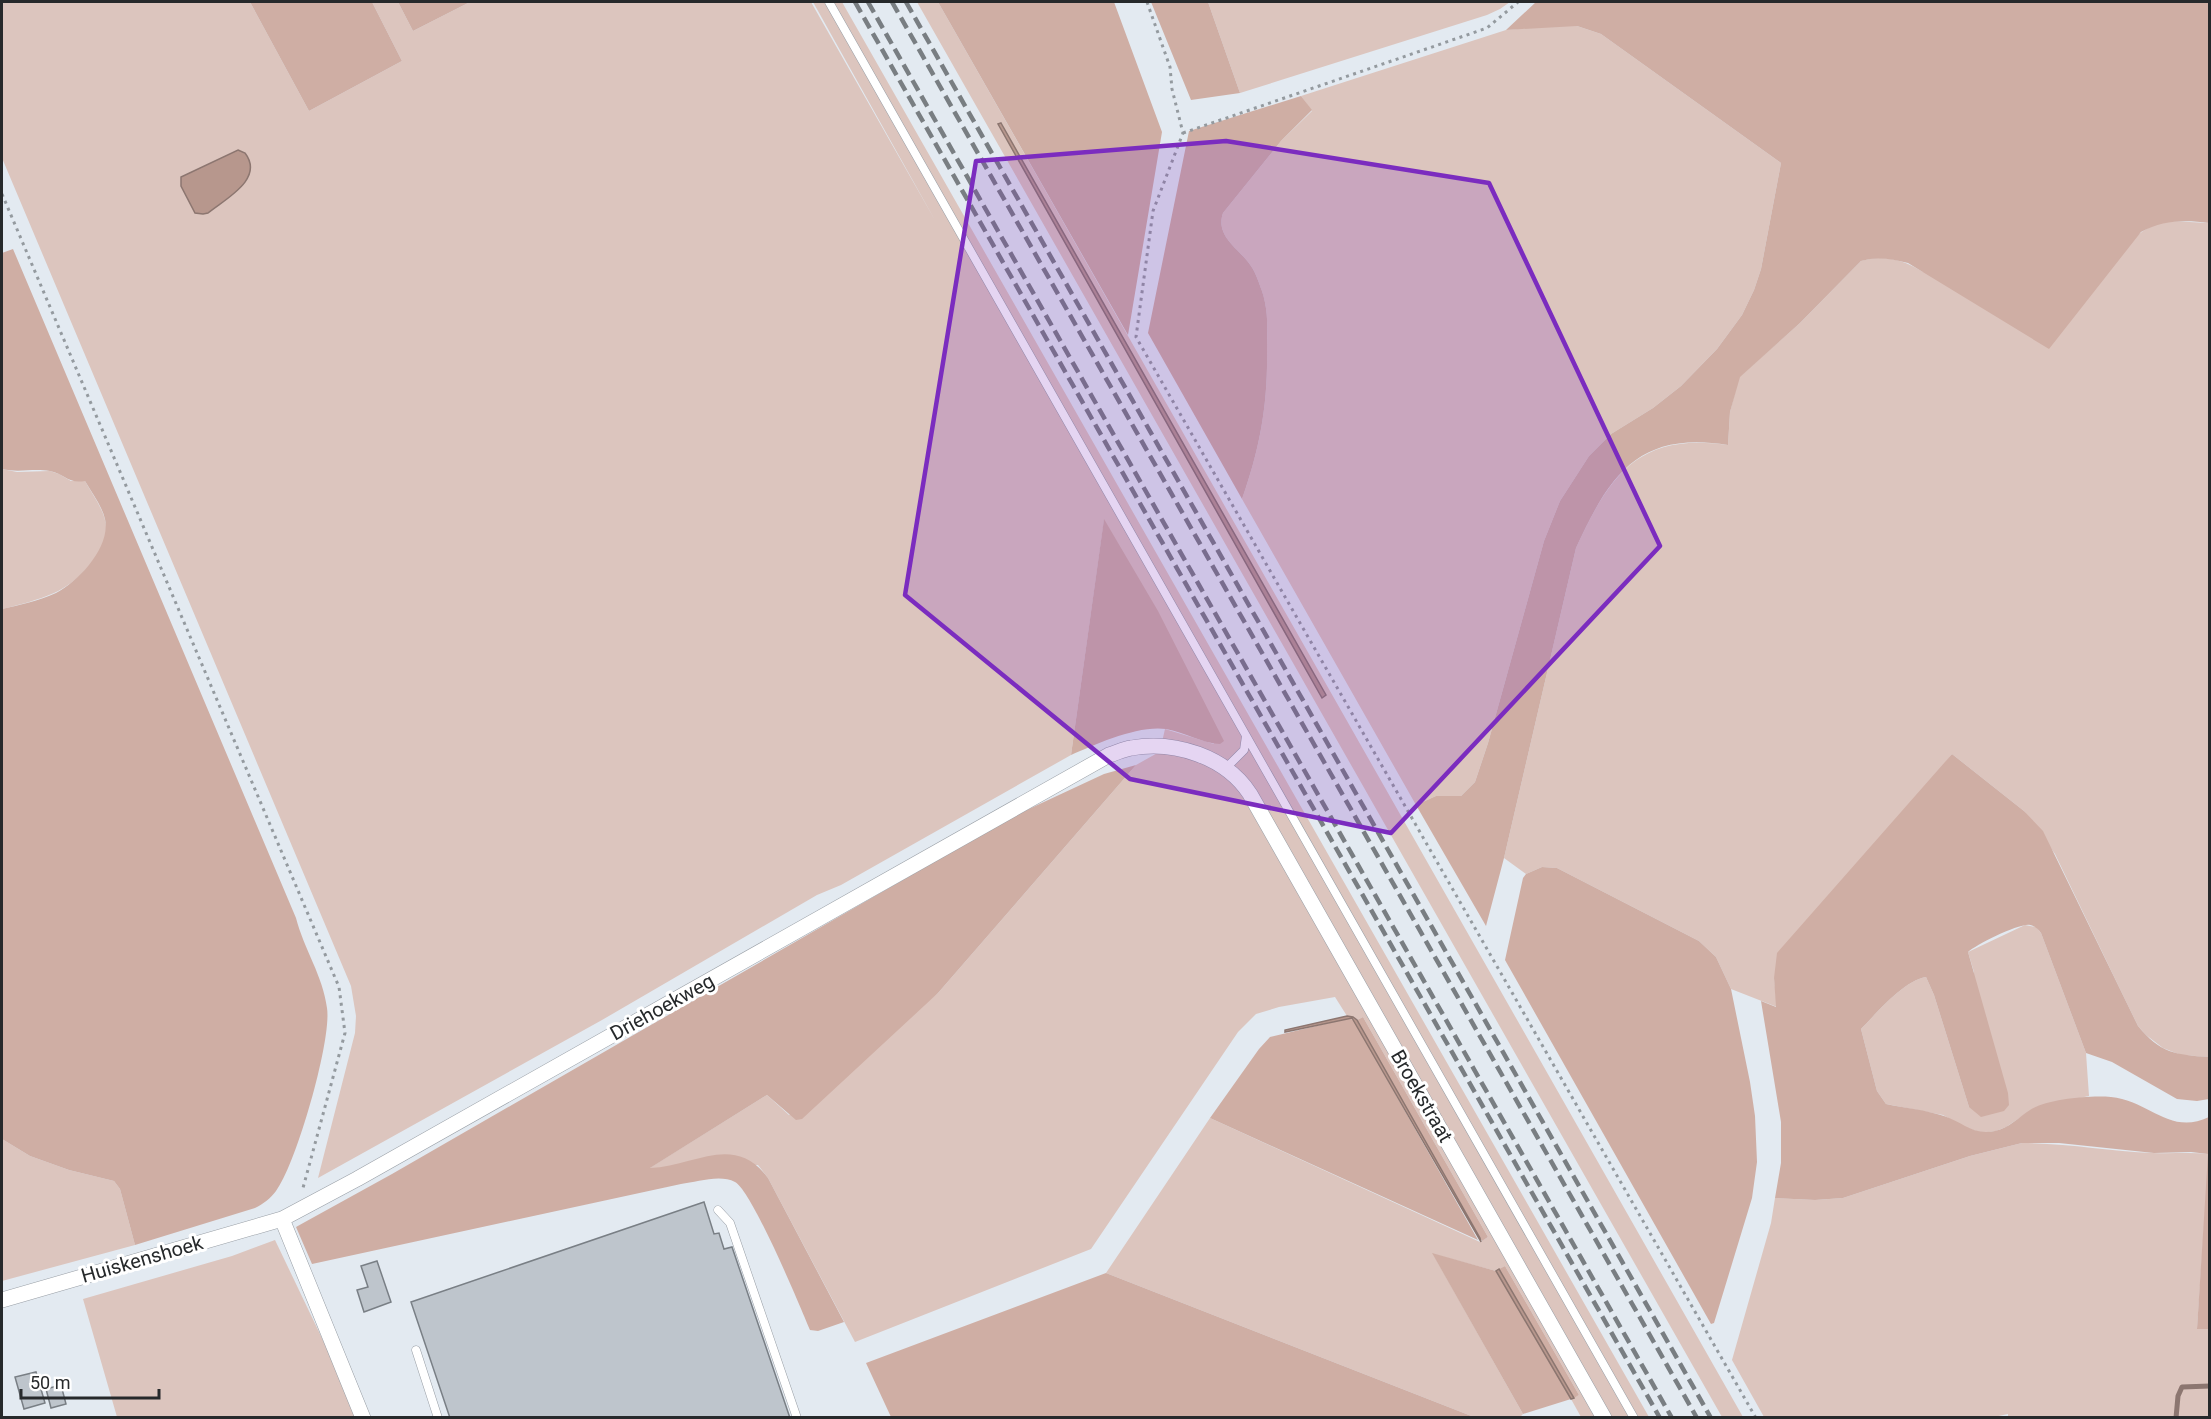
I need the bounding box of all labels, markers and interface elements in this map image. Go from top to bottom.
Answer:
street label: Driehoekweg [606,969,718,1045]
street label: Broekstraat [1386,1046,1458,1146]
street label: Huiskenshoek [78,1230,206,1288]
scale bar [21,1362,159,1400]
text: 50 m [30,1372,70,1393]

